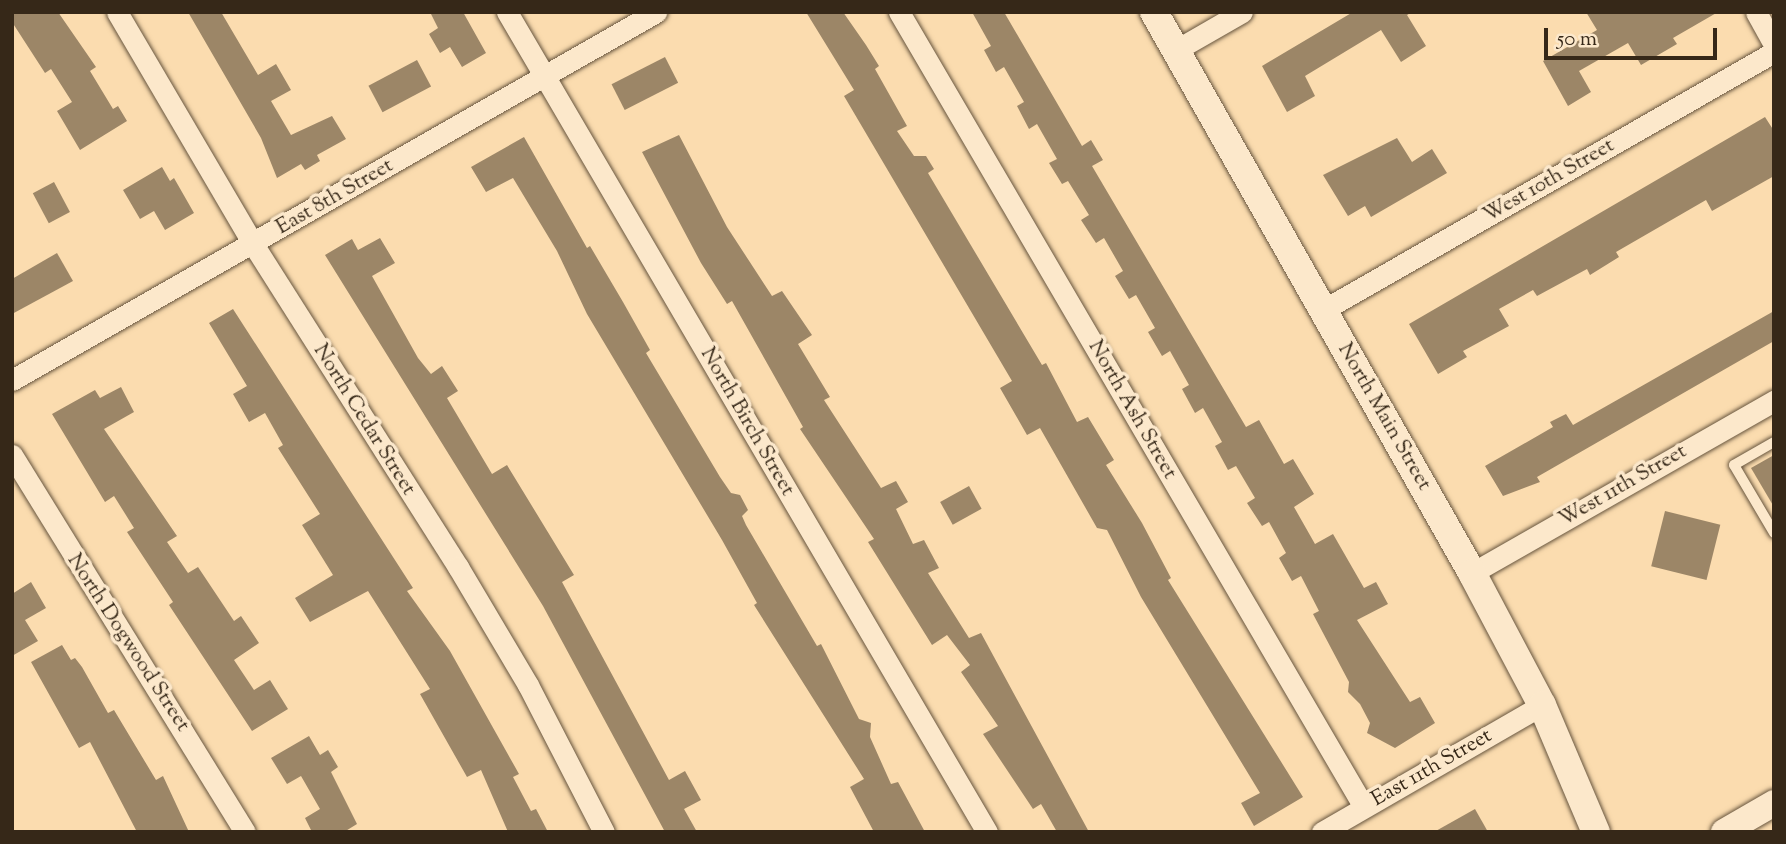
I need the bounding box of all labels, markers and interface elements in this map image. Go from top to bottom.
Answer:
scale bar [1548,14,1721,58]
text: 50 m [1557,25,1597,55]
street label: West 10th Street [1479,133,1619,229]
street label: East 8th Street [272,153,398,241]
street label: North Ash Street [1082,336,1182,484]
street label: North Main Street [1332,339,1436,495]
street label: North Cedar Street [307,340,421,500]
street label: North Birch Street [694,343,800,501]
street label: West 11th Street [1555,439,1691,533]
street label: North Dogwood Street [61,549,195,737]
street label: East 11th Street [1367,723,1497,813]

